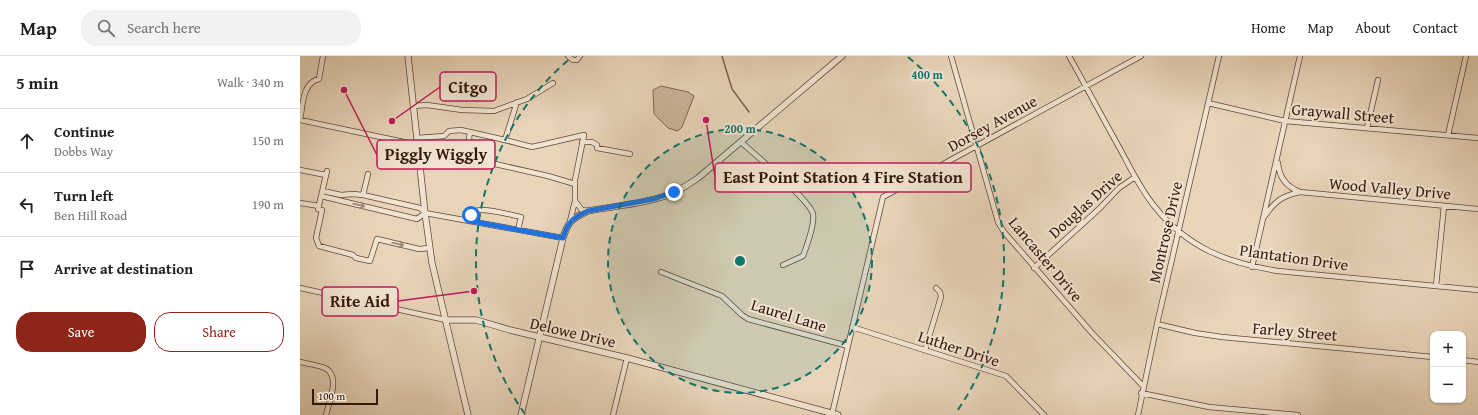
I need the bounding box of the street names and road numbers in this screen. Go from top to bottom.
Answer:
street label: Dorsey Avenue [943,89,1041,157]
street label: Graywall Street [1291,97,1396,129]
street label: Douglas Drive [1043,164,1127,244]
street label: Wood Valley Drive [1328,171,1452,205]
street label: Montrose Drive [1142,179,1188,285]
street label: Lancaster Drive [1003,211,1089,307]
street label: Plantation Drive [1238,237,1350,277]
street label: Laurel Lane [748,292,830,338]
street label: Delowe Drive [528,310,618,354]
street label: Farley Street [1251,315,1339,347]
street label: Luther Drive [915,324,1003,372]

